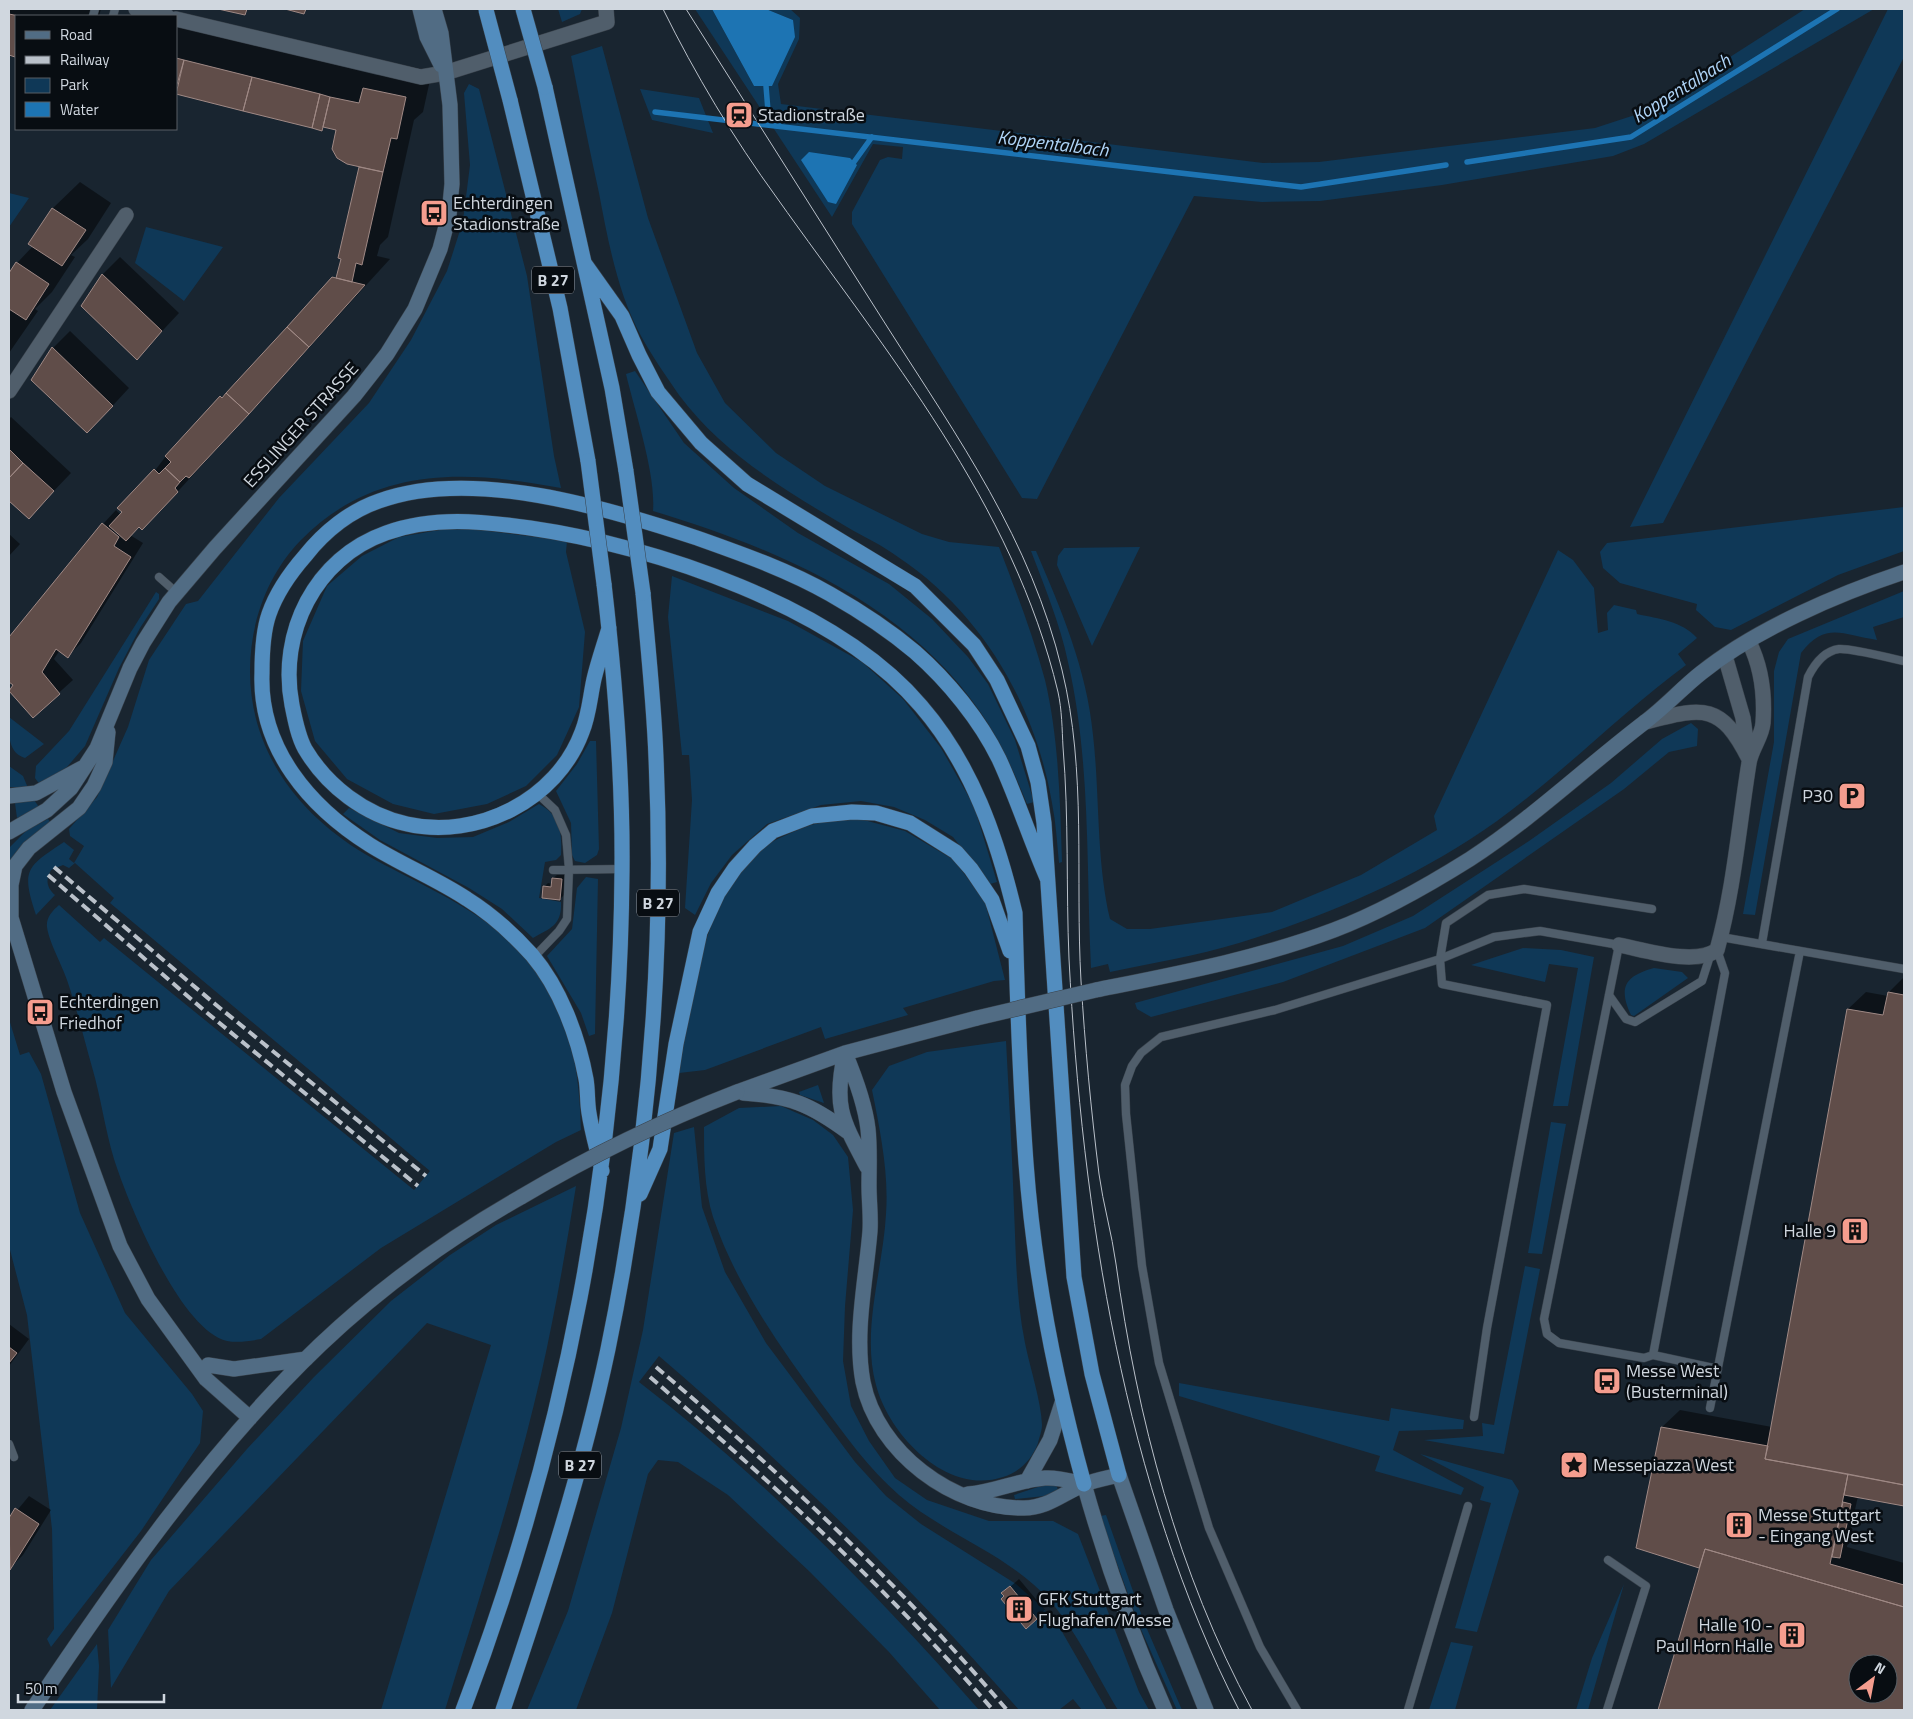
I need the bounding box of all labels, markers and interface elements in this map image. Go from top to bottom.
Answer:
legend [15,15,178,130]
text: Road [60,23,92,46]
water label: Koppentalbach [1626,45,1736,129]
text: Railway [60,48,110,71]
text: Park [60,73,89,96]
text: Water [60,98,99,121]
station icon: Stadionstraße [724,100,754,130]
place label: Stadionstraße [758,101,865,128]
water label: Koppentalbach [996,121,1111,164]
place label: Echterdingen Stadionstraße [453,189,560,237]
bus stop icon: Echterdingen Stadionstraße [419,198,449,228]
road number: B 27 [532,266,574,294]
street label: ESSLINGER STRASSE [237,356,365,494]
parking icon: P30 [1837,781,1867,811]
place label: P30 [1802,782,1833,809]
road number: B 27 [637,890,679,916]
place label: Echterdingen Friedhof [59,988,159,1036]
bus stop icon: Echterdingen Friedhof [25,997,55,1027]
building icon: Halle 9 [1840,1216,1870,1246]
place label: Halle 9 [1783,1217,1836,1244]
place label: Messe West (Busterminal) [1626,1357,1728,1405]
bus stop icon: Messe West (Busterminal) [1592,1366,1622,1396]
place icon: Messepiazza West [1559,1450,1589,1480]
place label: Messepiazza West [1593,1451,1735,1478]
road number: B 27 [559,1452,601,1478]
place label: Messe Stuttgart - Eingang West [1758,1501,1882,1549]
building icon: Messe Stuttgart - Eingang West [1724,1510,1754,1540]
place label: GFK Stuttgart Flughafen/Messe [1038,1585,1171,1633]
building icon: GFK Stuttgart Flughafen/Messe [1004,1594,1034,1624]
place label: Halle 10 - Paul Horn Halle [1656,1611,1773,1659]
building icon: Halle 10 - Paul Horn Halle [1777,1620,1807,1650]
north arrow [1848,1654,1898,1704]
text: N [1870,1656,1890,1679]
scale bar [18,1672,164,1704]
text: 50 m [25,1677,58,1700]

